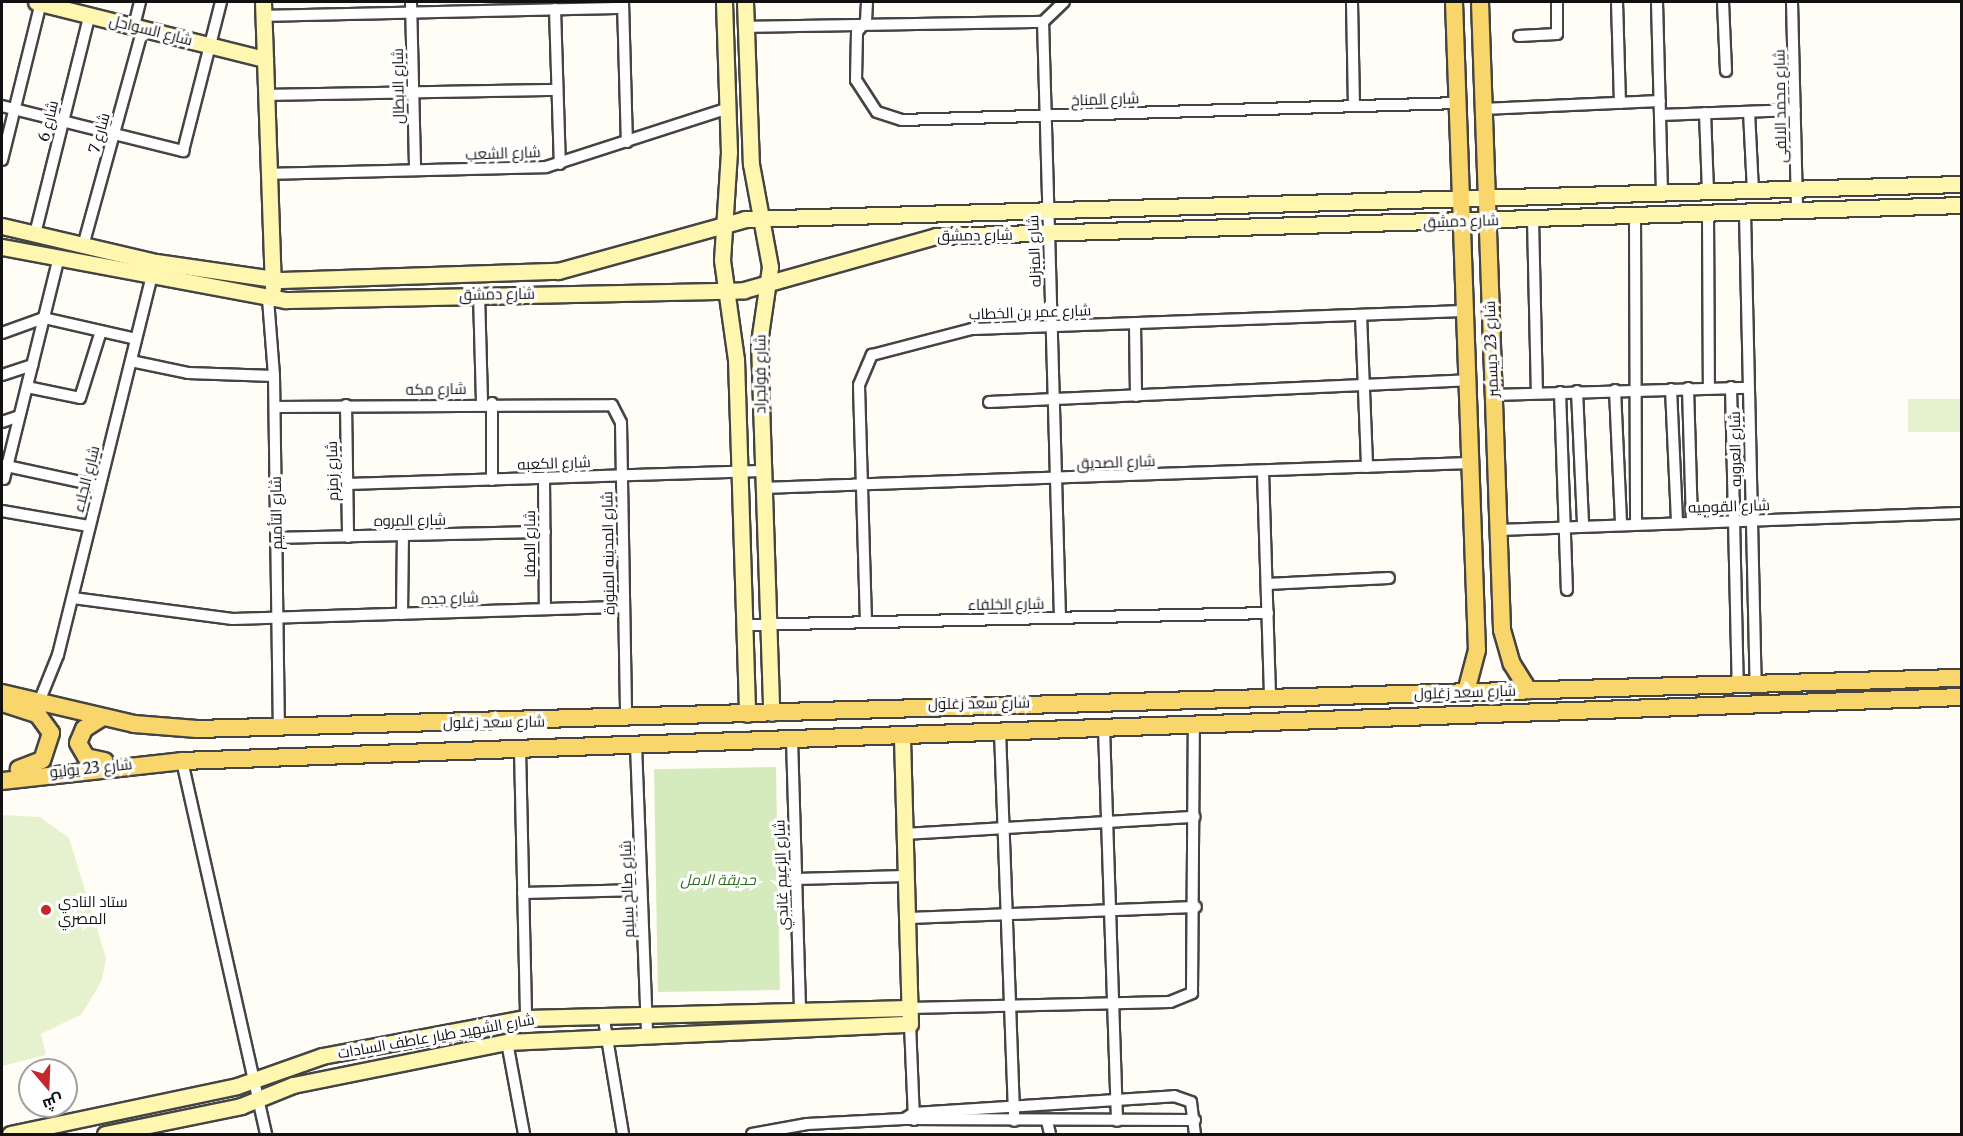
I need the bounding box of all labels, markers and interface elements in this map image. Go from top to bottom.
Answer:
street label: شارع السواحل [107,11,195,49]
street label: شارع الابطال [388,48,408,124]
street label: شارع محمد الالفى [1770,49,1790,163]
street label: شارع المناخ [1070,89,1140,109]
street label: شارع 6 [34,99,62,143]
street label: شارع 7 [85,111,113,155]
street label: شارع الشعب [465,143,541,163]
street label: شارع دمشق [1423,211,1499,231]
street label: شارع المنزله [1024,214,1044,288]
street label: شارع دمشق [937,225,1013,245]
street label: شارع دمشق [459,284,535,304]
street label: شارع عمر بن الخطاب [969,301,1091,323]
street label: شارع 23 ديسمبر [1480,301,1502,397]
street label: شارع فولجراد [751,334,769,414]
street label: شارع مكه [405,379,467,399]
street label: شارع العروبه [1725,411,1745,487]
street label: شارع زمزم [322,441,342,501]
street label: شارع الجلاء [69,444,103,514]
street label: شارع الصديق [1076,452,1156,472]
street label: شارع الكعبه [517,453,591,473]
street label: شارع التأميم [266,476,286,550]
street label: شارع المدينه المنورة [598,491,618,615]
street label: شارع القوميه [1688,496,1770,516]
street label: شارع المروه [374,510,446,530]
street label: شارع الصفا [521,510,539,578]
street label: شارع جده [421,588,479,608]
street label: شارع الخلفاء [968,594,1044,614]
street label: شارع سعد زغلول [1414,681,1516,703]
street label: شارع سعد زغلول [928,693,1030,713]
street label: شارع سعد زغلول [443,712,545,732]
street label: شارع 23 يوليو [49,755,133,781]
street label: شارع الزعيم غاندي [770,819,792,931]
street label: شارع صالح سليم [616,840,638,938]
park label: حديقة الامل [680,871,756,889]
place label: ستاد النادي المصري [58,892,128,927]
marker: ستاد النادي المصري [39,903,53,917]
street label: شارع الشهيد طيار عاطف السادات [336,1010,536,1062]
north arrow [18,1058,78,1118]
text: ش [40,1090,66,1116]

